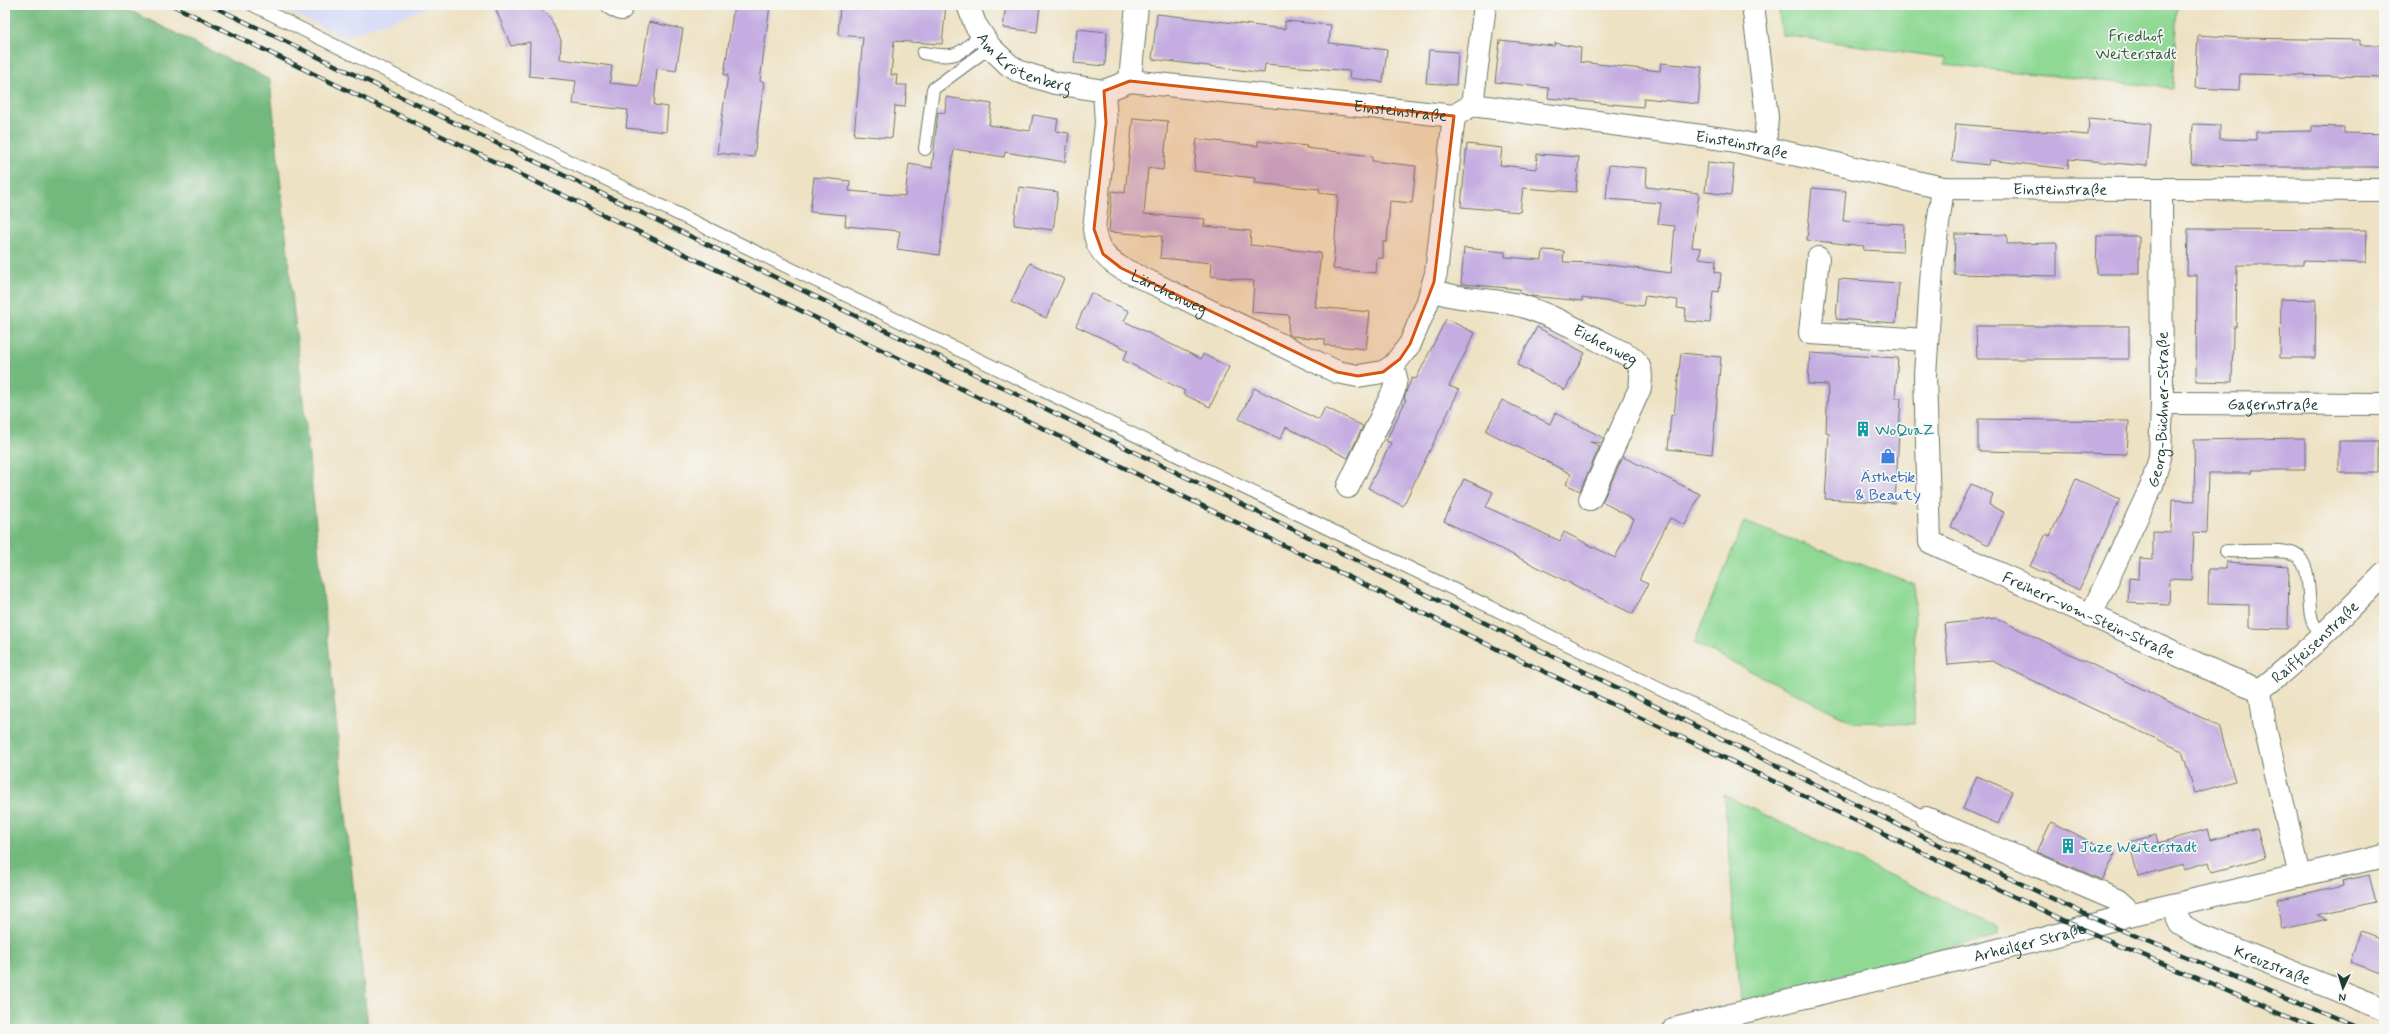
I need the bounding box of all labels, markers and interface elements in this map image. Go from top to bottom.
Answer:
park label: Friedhof Weiterstadt [2095,26,2177,65]
street label: Am Krötenberg [971,29,1073,99]
street label: Einsteinstraße [1352,96,1448,127]
street label: Einsteinstraße [1694,126,1790,165]
street label: Einsteinstraße [2013,179,2107,201]
street label: Lärchenweg [1127,265,1211,321]
street label: Eichenweg [1569,320,1643,371]
street label: Georg-Büchner-Straße [2143,331,2174,490]
street label: Gagernstraße [2228,394,2319,416]
building icon: WoQuaZ [1854,420,1872,438]
place label: WoQuaZ [1875,420,1935,441]
shop icon: Ästhetik & Beauty [1879,447,1897,465]
place label: Ästhetik & Beauty [1855,467,1921,506]
street label: Freiherr-vom-Stein-Straße [1999,567,2178,664]
street label: Raiffeisenstraße [2267,596,2364,689]
building icon: Juze Weiterstadt [2059,837,2077,855]
place label: Juze Weiterstadt [2080,837,2197,858]
street label: Arheilger Straße [1972,918,2088,968]
street label: Kreuzstraße [2231,941,2314,991]
north arrow [2323,968,2363,1008]
text: N [2338,990,2347,1004]

